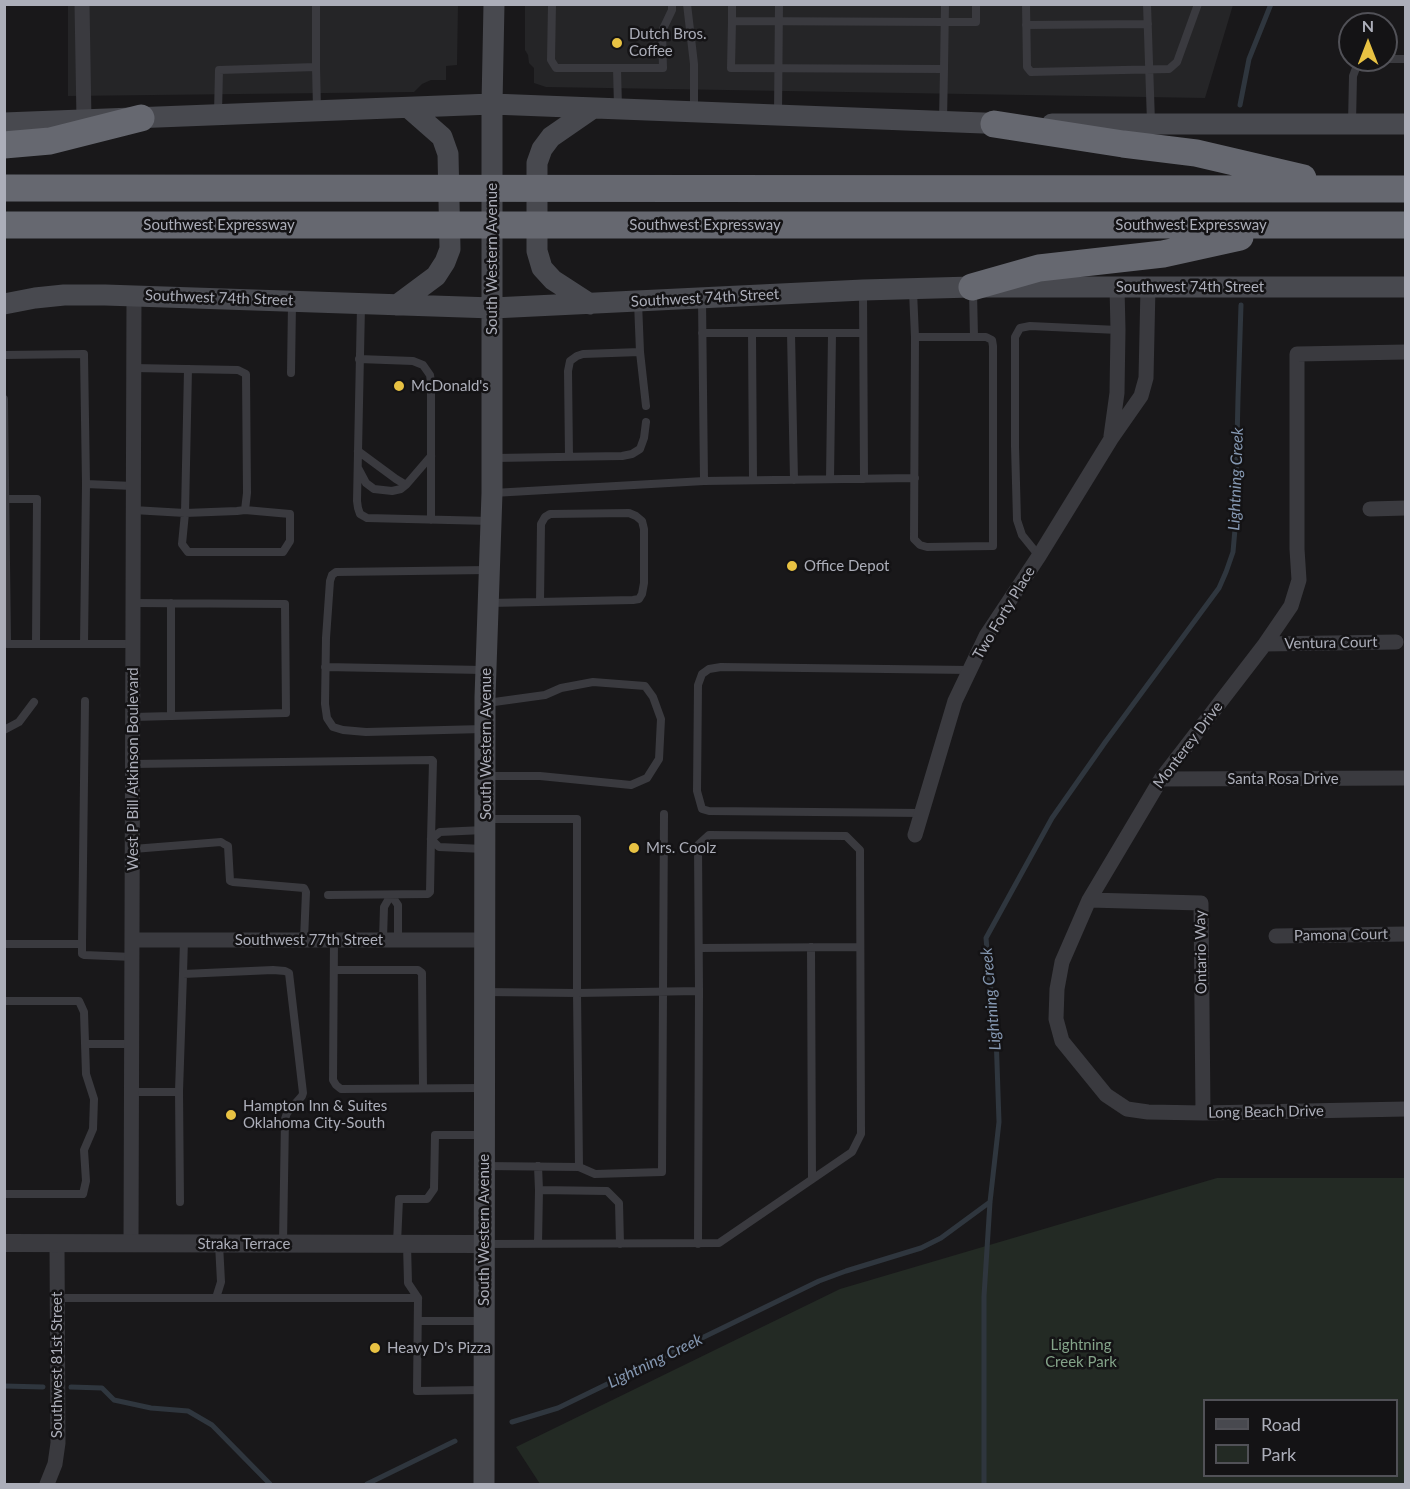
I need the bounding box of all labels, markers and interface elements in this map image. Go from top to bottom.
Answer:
north arrow [1338,12,1398,72]
text: N [1362,16,1374,35]
place label: Dutch Bros. Coffee [629,25,707,60]
marker: Dutch Bros. Coffee [610,36,624,50]
street label: South Western Avenue [483,183,501,335]
street label: Southwest Expressway [143,216,295,234]
street label: Southwest Expressway [629,216,781,234]
street label: Southwest Expressway [1115,216,1267,234]
street label: Southwest 74th Street [1116,278,1264,296]
street label: Southwest 74th Street [630,285,780,311]
street label: Southwest 74th Street [144,286,294,310]
place label: McDonald's [411,377,489,395]
marker: McDonald's [392,379,406,393]
water label: Lightning Creek [1225,427,1247,531]
place label: Office Depot [804,557,889,575]
marker: Office Depot [785,559,799,573]
street label: Two Forty Place [969,563,1039,663]
street label: Ventura Court [1284,633,1378,653]
street label: West P Bill Atkinson Boulevard [124,667,142,871]
street label: South Western Avenue [477,668,495,820]
street label: Monterey Drive [1150,698,1226,792]
street label: Santa Rosa Drive [1227,770,1339,788]
place label: Mrs. Coolz [646,839,716,857]
marker: Mrs. Coolz [627,841,641,855]
street label: Ontario Way [1191,910,1211,994]
street label: Pamona Court [1294,925,1388,945]
street label: Southwest 77th Street [235,931,383,949]
water label: Lightning Creek [977,947,1005,1051]
place label: Hampton Inn & Suites Oklahoma City-South [243,1097,387,1132]
street label: Long Beach Drive [1208,1102,1324,1122]
marker: Hampton Inn & Suites Oklahoma City-South [224,1108,238,1122]
street label: South Western Avenue [475,1154,493,1306]
street label: Straka Terrace [197,1235,291,1253]
street label: Southwest 81st Street [48,1292,66,1438]
water label: Lightning Creek [604,1330,706,1392]
park label: Lightning Creek Park [1045,1336,1117,1371]
place label: Heavy D's Pizza [387,1339,491,1357]
marker: Heavy D's Pizza [368,1341,382,1355]
legend [1203,1399,1398,1477]
text: Road [1261,1413,1301,1435]
text: Park [1261,1443,1296,1465]

